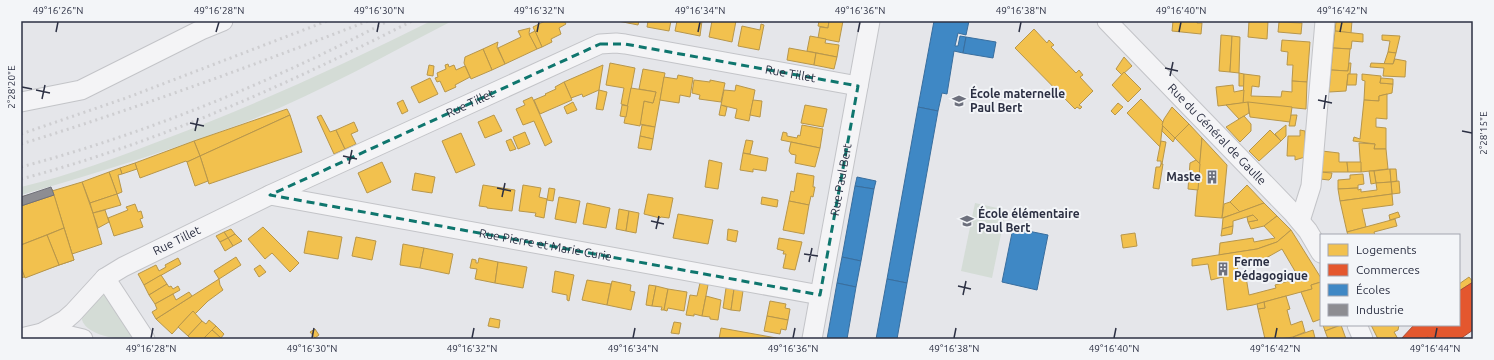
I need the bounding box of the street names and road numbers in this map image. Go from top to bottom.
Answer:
street label: Rue Tillet [764,62,817,84]
street label: Rue du Général de Gaulle [1166,81,1269,187]
street label: Rue Tillet [444,86,496,120]
street label: Rue Paul Bert [828,142,854,217]
street label: Rue Tillet [151,223,203,257]
street label: Rue Pierre et Marie Curie [478,226,613,263]

